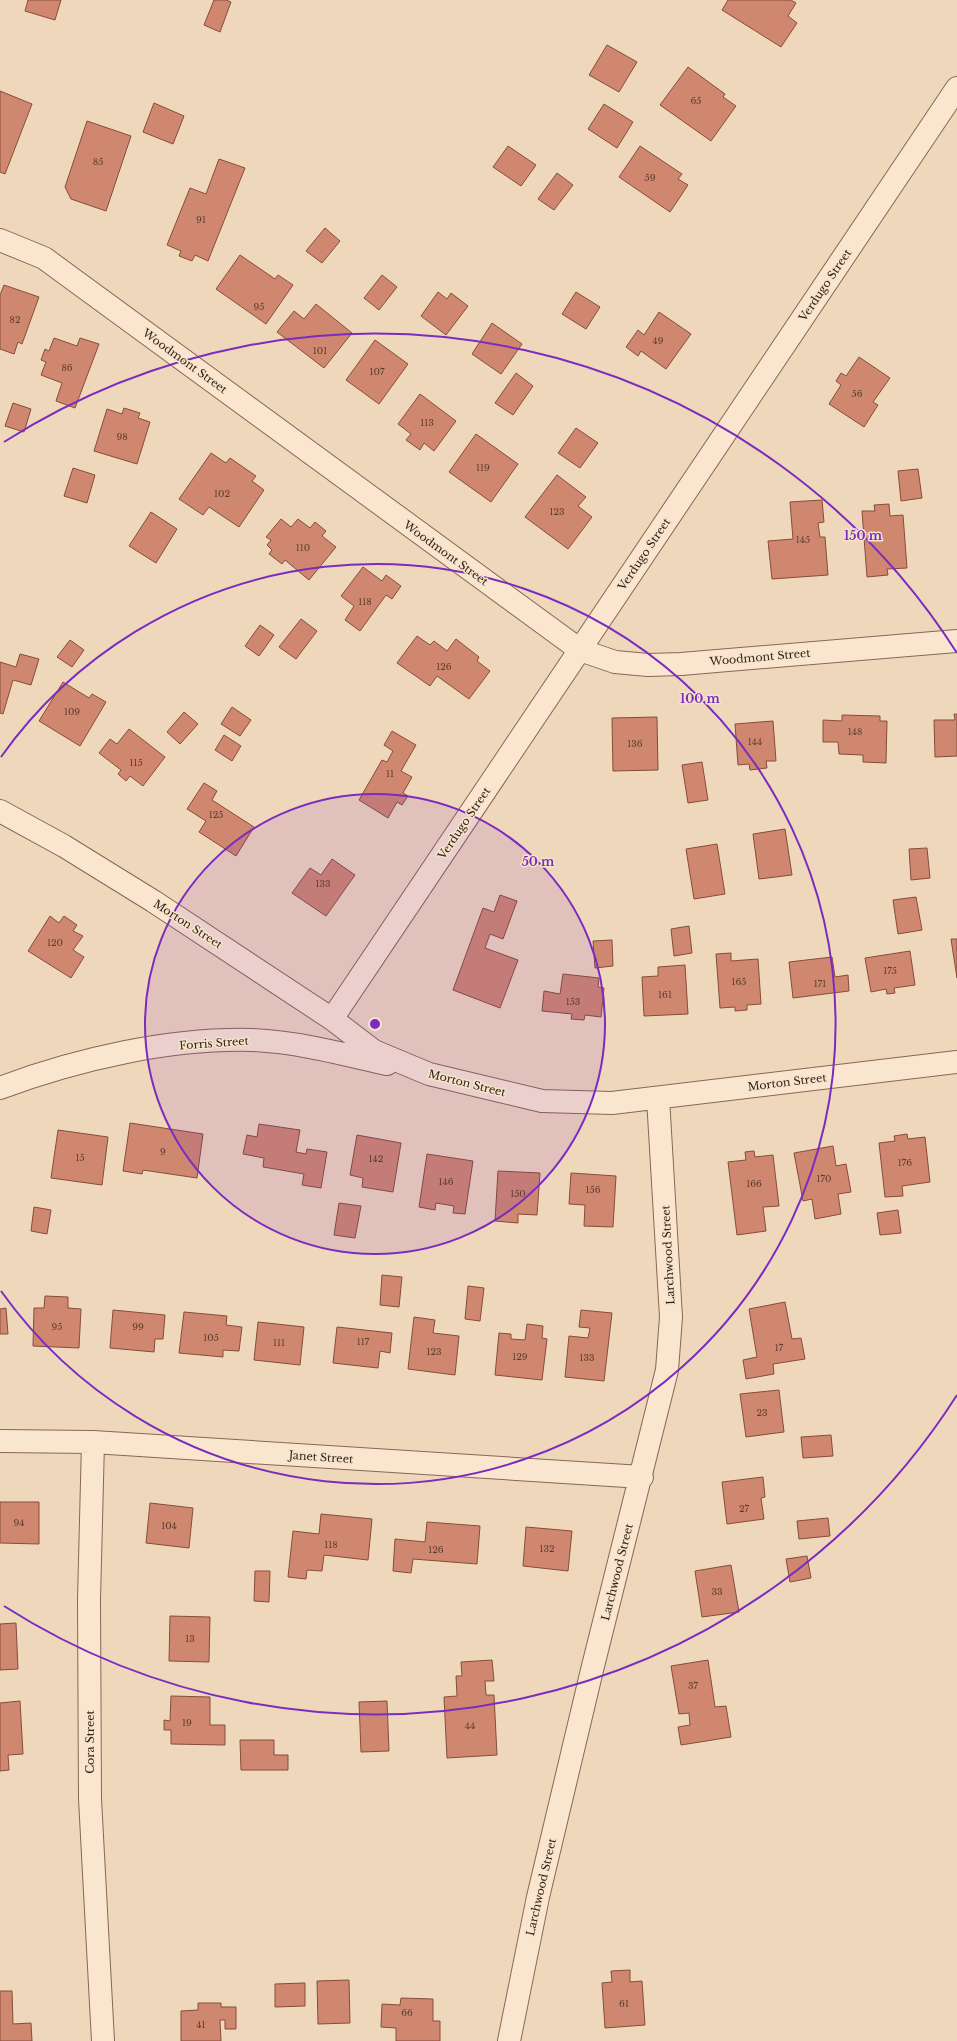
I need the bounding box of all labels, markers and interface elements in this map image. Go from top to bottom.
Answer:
house number: 65 [691,95,701,106]
house number: 85 [93,156,103,167]
house number: 59 [645,172,656,183]
house number: 91 [196,214,206,225]
street label: Verdugo Street [795,246,855,325]
house number: 95 [254,301,264,312]
house number: 82 [10,314,21,325]
street label: Woodmont Street [139,325,231,397]
house number: 49 [652,335,664,346]
house number: 101 [313,345,327,356]
house number: 86 [61,362,73,373]
house number: 107 [370,366,385,377]
house number: 56 [852,388,863,399]
house number: 113 [420,417,434,428]
house number: 98 [116,431,128,442]
house number: 119 [476,462,490,473]
house number: 102 [214,488,230,499]
house number: 123 [549,506,565,517]
street label: Verdugo Street [614,515,674,594]
street label: Woodmont Street [400,517,492,589]
text: 150 m [844,528,883,543]
house number: 145 [796,534,810,545]
house number: 110 [296,542,310,553]
house number: 118 [358,596,372,607]
street label: Woodmont Street [708,646,812,668]
house number: 126 [436,661,452,672]
text: 100 m [680,691,721,706]
house number: 109 [64,706,80,717]
house number: 148 [848,726,862,737]
house number: 144 [748,736,762,747]
house number: 136 [627,738,643,749]
house number: 115 [129,757,143,768]
house number: 11 [386,768,394,779]
street label: Verdugo Street [434,784,494,863]
house number: 125 [209,809,223,820]
text: 50 m [522,854,555,869]
house number: 133 [315,878,331,889]
street label: Morton Street [151,897,226,952]
house number: 120 [47,937,63,948]
house number: 175 [883,965,897,976]
house number: 165 [732,976,746,987]
house number: 171 [814,978,826,989]
house number: 161 [658,989,672,1000]
house number: 153 [566,996,580,1007]
centre of rings [368,1017,382,1031]
street label: Forris Street [179,1034,250,1052]
street label: Morton Street [427,1067,508,1100]
street label: Morton Street [747,1070,828,1094]
house number: 9 [160,1146,166,1157]
house number: 15 [75,1152,85,1163]
house number: 142 [369,1153,383,1164]
house number: 176 [898,1157,912,1168]
house number: 170 [817,1173,831,1184]
house number: 146 [438,1176,454,1187]
house number: 166 [746,1178,762,1189]
house number: 156 [586,1184,601,1195]
house number: 150 [510,1188,526,1199]
street label: Larchwood Street [658,1204,678,1305]
house number: 95 [52,1321,62,1332]
house number: 99 [132,1321,144,1332]
house number: 105 [203,1332,219,1343]
house number: 117 [357,1336,370,1347]
house number: 111 [273,1337,285,1348]
house number: 17 [775,1342,784,1353]
house number: 123 [426,1346,442,1357]
house number: 129 [512,1351,528,1362]
house number: 133 [579,1352,595,1363]
house number: 23 [756,1407,768,1418]
street label: Janet Street [286,1448,354,1466]
house number: 27 [739,1503,750,1514]
house number: 94 [13,1517,25,1528]
house number: 104 [161,1520,177,1531]
street label: Larchwood Street [598,1521,636,1622]
house number: 118 [324,1539,338,1550]
house number: 132 [539,1543,555,1554]
house number: 126 [428,1544,444,1555]
house number: 33 [711,1586,723,1597]
house number: 13 [185,1633,195,1644]
house number: 37 [688,1680,699,1691]
street label: Cora Street [83,1709,97,1774]
house number: 19 [182,1717,192,1728]
house number: 44 [465,1720,475,1731]
street label: Larchwood Street [523,1836,559,1937]
house number: 61 [619,1998,629,2009]
house number: 66 [401,2007,413,2018]
house number: 41 [196,2019,206,2030]

